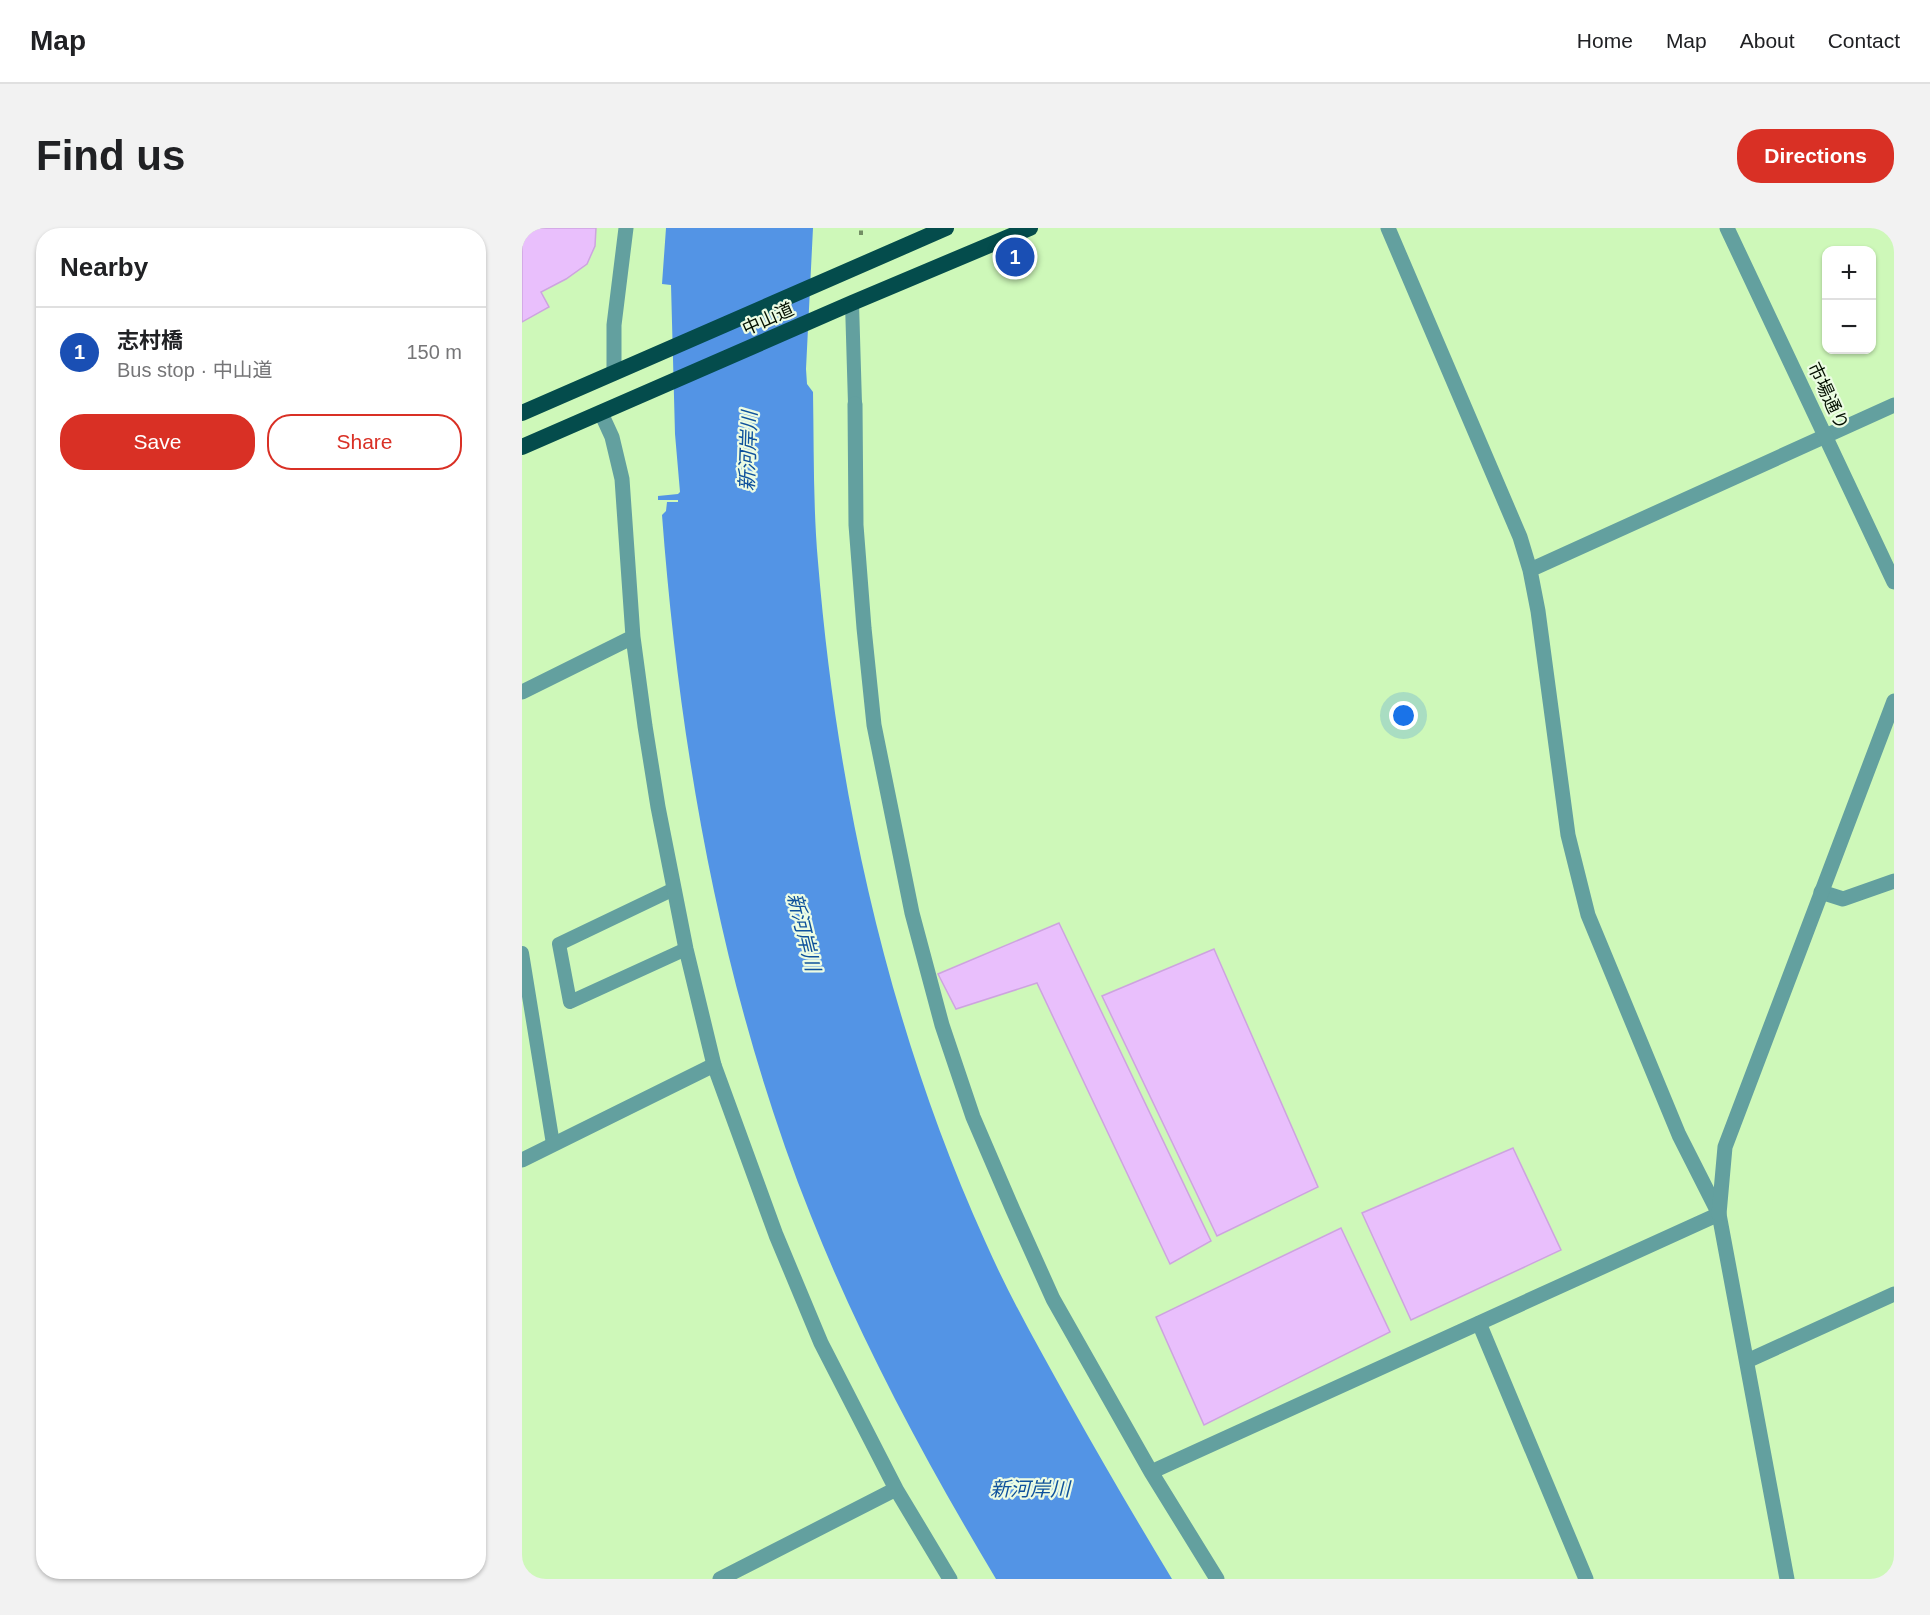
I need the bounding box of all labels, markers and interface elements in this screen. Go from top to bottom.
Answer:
text: Map [30,25,86,56]
text: Home [1577,29,1633,52]
text: Map [1666,29,1707,52]
text: About [1740,29,1795,52]
text: Contact [1828,29,1900,52]
button: Directions [1737,129,1894,183]
text: Find us [36,132,185,179]
pin: 1 [996,234,1034,279]
map controls [1822,246,1876,354]
button: + [1822,246,1876,300]
text: Nearby [60,252,148,282]
street label: 中山道 [739,299,797,339]
button: − [1822,300,1876,354]
text: 志村橋 [117,328,183,353]
text: 1 [74,341,85,363]
text: 150 m [406,341,462,363]
text: Bus stop · 中山道 [117,359,273,381]
street label: 市場通り [1804,359,1852,433]
water label: 新河岸川 [736,409,760,491]
button: Save [60,414,255,470]
button: Share [267,414,462,470]
your location [1389,701,1418,730]
water label: 新河岸川 [784,891,825,975]
water label: 新河岸川 [990,1478,1072,1500]

